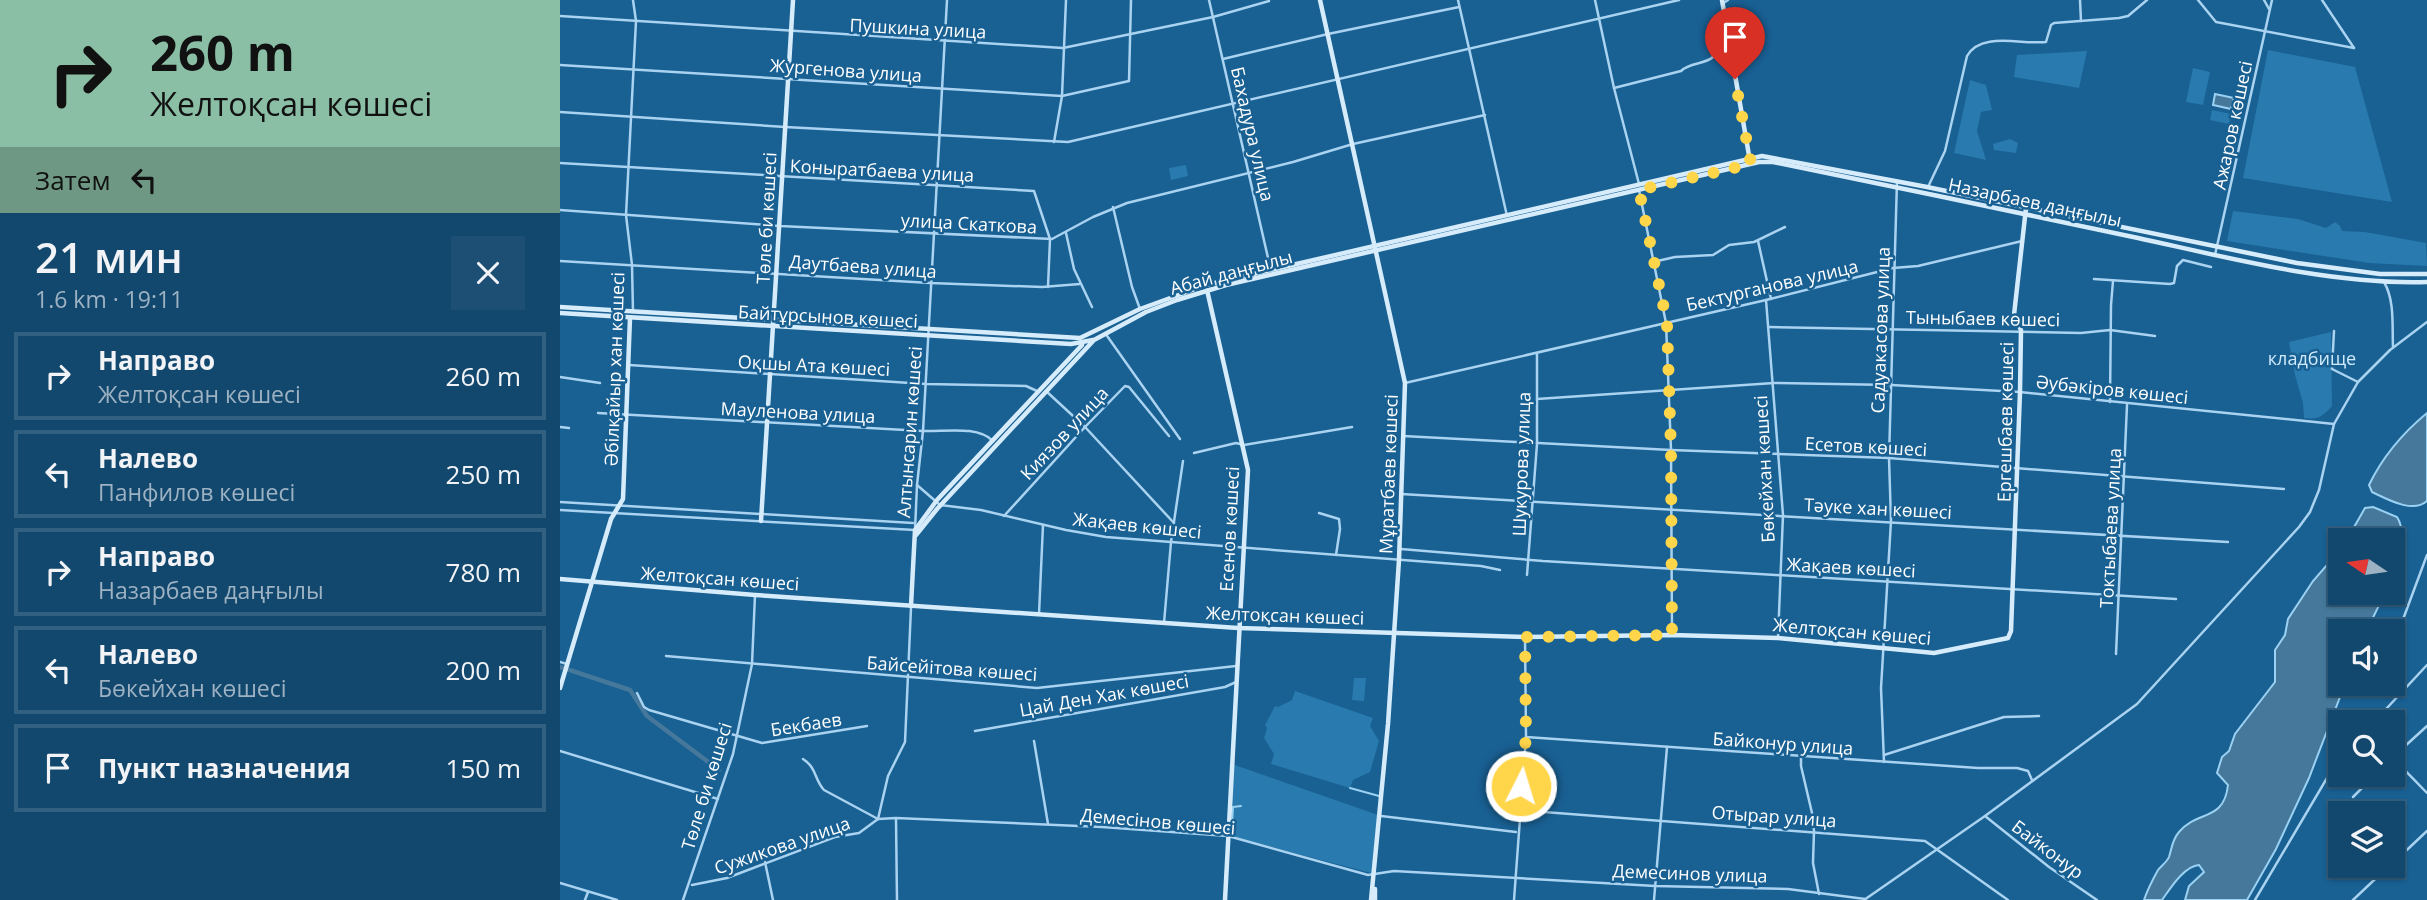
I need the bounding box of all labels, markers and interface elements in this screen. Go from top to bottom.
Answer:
pin [1705,7,1765,79]
street label: Пушкина улица [849,12,987,44]
icon: arrive [1716,18,1754,56]
text: 260 m [150,19,295,85]
icon: right [35,28,126,119]
street label: Жургенова улица [769,53,923,87]
street label: Ажаров көшесі [2207,58,2257,192]
street label: Бахадура улица [1226,64,1280,204]
text: Желтоқсан көшесі [150,82,432,125]
street label: Төле би көшесі [751,151,781,285]
street label: Коныратбаева улица [789,153,975,187]
icon: left [125,161,163,199]
text: Затем [35,162,111,198]
street label: Назарбаев даңғылы [1946,172,2124,232]
street label: улица Скаткова [900,207,1038,239]
text: 21 мин [35,228,183,285]
button: close [451,236,525,310]
street label: Абай даңғылы [1167,244,1295,300]
street label: Садуакасова улица [1865,246,1895,414]
street label: Даутбаева улица [789,249,937,283]
street label: Бектурганова улица [1684,254,1860,316]
street label: Әбілқайыр хан көшесі [599,271,629,467]
text: 1.6 km · 19:11 [35,283,183,315]
street label: Байтұрсынов көшесі [737,299,919,333]
street label: Тыныбаев көшесі [1906,305,2060,331]
text: Направо [98,342,215,378]
street label: Ергешбаев көшесі [1992,342,2018,502]
street label: Алтынсарин көшесі [891,345,927,519]
park label: кладбище [2268,346,2356,370]
street label: Оқшы Ата көшесі [737,349,891,381]
icon: right [39,357,77,395]
text: 260 m [446,358,521,394]
street label: Әубәкіров көшесі [2035,369,2189,409]
text: Желтоқсан көшесі [98,378,301,410]
street label: Киязов улица [1015,381,1113,485]
street label: Шукурова улица [1506,391,1536,537]
street label: Мұратбаев көшесі [1373,394,1403,554]
street label: Бөкейхан көшесі [1748,395,1780,543]
street label: Мауленова улица [720,396,876,428]
street label: Есетов көшесі [1804,431,1928,461]
text: Налево [98,440,198,476]
street label: Токтыбаева улица [2094,447,2126,609]
icon: left [39,455,77,493]
text: 250 m [446,456,521,492]
street label: Есенов көшесі [1214,466,1244,592]
text: Панфилов көшесі [98,476,295,508]
street label: Тәуке хан көшесі [1803,492,1953,524]
street label: Жақаев көшесі [1071,506,1203,544]
north arrow [2328,528,2404,606]
map controls [2328,528,2405,878]
text: Направо [98,538,215,574]
street label: Жақаев көшесі [1786,552,1916,582]
icon: right [39,553,77,591]
text: 780 m [446,554,521,590]
street label: Желтоқсан көшесі [640,560,800,596]
text: Назарбаев даңғылы [98,574,324,606]
street label: Желтоқсан көшесі [1205,600,1365,630]
street label: Желтоқсан көшесі [1772,612,1932,650]
button: sound [2328,619,2405,696]
text: Налево [98,636,198,672]
street label: Байсейітова көшесі [866,650,1038,686]
icon: left [39,651,77,689]
text: 200 m [446,652,521,688]
street label: Цай Ден Хак көшесі [1017,668,1191,722]
text: Бөкейхан көшесі [98,672,287,704]
street label: Бекбаев [769,707,843,741]
button: search [2328,710,2405,787]
street label: Төле би көшесі [675,719,737,853]
street label: Байконур улица [1712,726,1854,760]
icon: arrive [39,749,77,787]
position arrow [1484,749,1558,823]
text: Пункт назначения [98,750,351,786]
text: 150 m [446,750,521,786]
street label: Отырар улица [1711,800,1837,832]
button: layers [2328,801,2405,878]
street label: Демесінов көшесі [1079,802,1237,840]
street label: Сужикова улица [711,811,853,879]
street label: Байконур [2007,814,2089,884]
street label: Демесинов улица [1612,858,1768,888]

